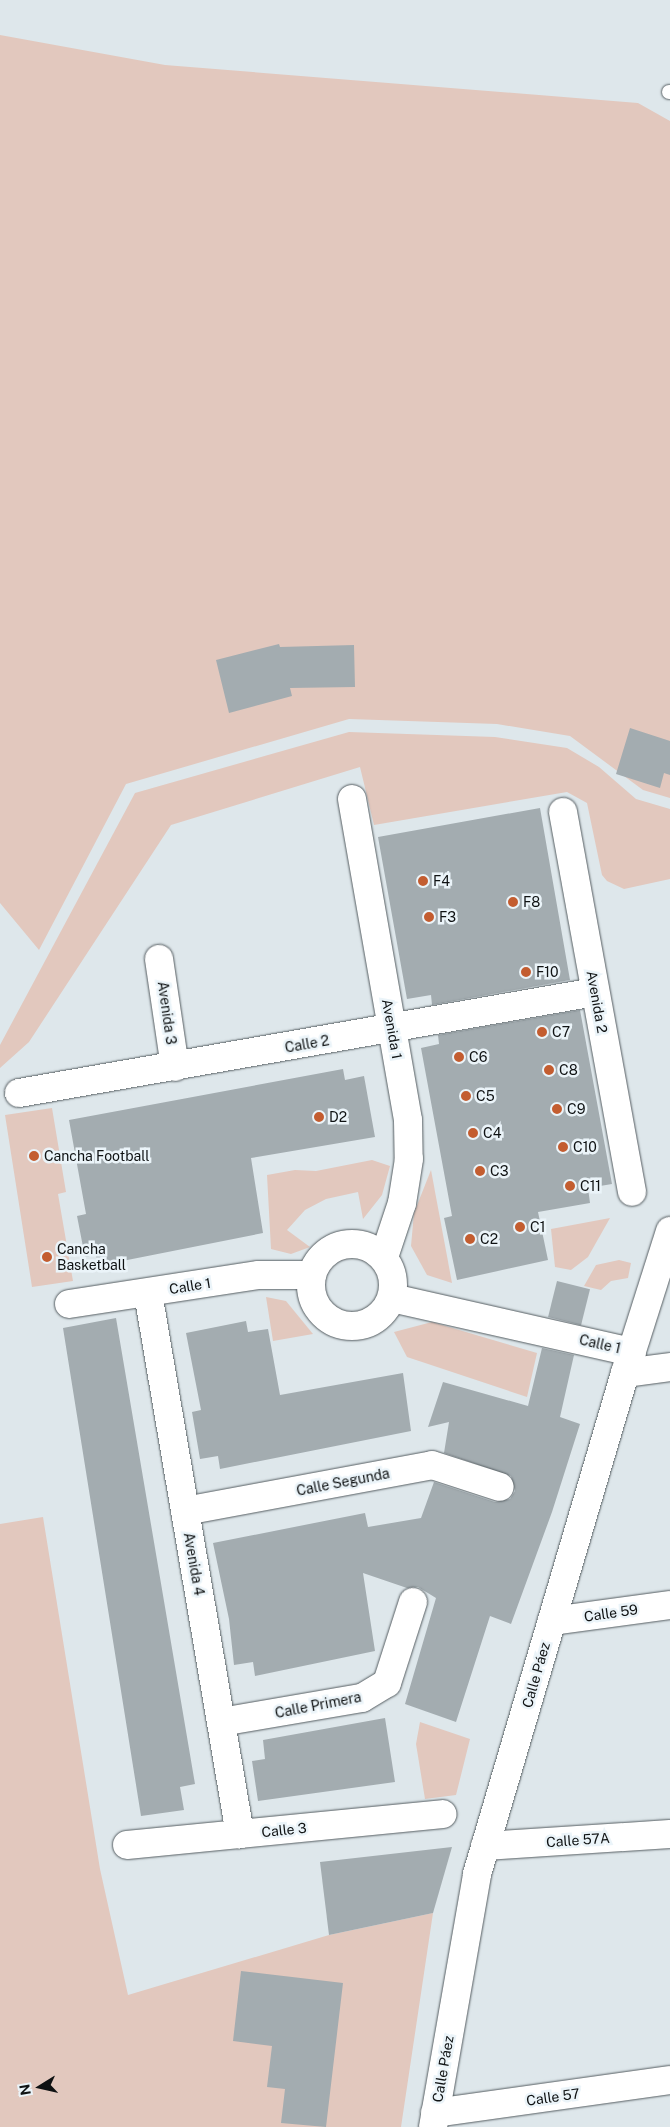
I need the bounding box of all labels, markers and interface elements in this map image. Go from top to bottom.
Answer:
place label: F4 [433,873,450,889]
marker: F4 [417,875,429,887]
place label: F8 [523,894,540,910]
marker: F8 [507,896,519,908]
place label: F3 [439,909,456,925]
marker: F3 [423,911,435,923]
place label: F10 [536,964,559,980]
marker: F10 [520,966,532,978]
street label: Avenida 2 [583,969,611,1035]
street label: Avenida 3 [154,980,180,1046]
street label: Avenida 1 [378,998,406,1060]
place label: C7 [552,1024,570,1040]
marker: C7 [536,1026,548,1038]
street label: Calle 2 [283,1032,331,1056]
place label: C6 [469,1049,487,1065]
marker: C6 [453,1051,465,1063]
place label: C8 [559,1062,578,1078]
marker: C8 [543,1064,555,1076]
place label: C5 [476,1088,495,1104]
marker: C5 [460,1090,472,1102]
place label: C9 [567,1101,585,1117]
marker: C9 [551,1103,563,1115]
place label: D2 [329,1109,347,1125]
marker: D2 [313,1111,325,1123]
place label: C4 [483,1125,501,1141]
marker: C4 [467,1127,479,1139]
place label: C10 [573,1139,597,1155]
marker: C10 [557,1141,569,1153]
place label: Cancha Football [44,1148,149,1164]
marker: Cancha Football [28,1150,40,1162]
place label: C3 [490,1163,508,1179]
marker: C3 [474,1165,486,1177]
place label: C11 [580,1178,601,1194]
marker: C11 [564,1180,576,1192]
place label: C1 [530,1219,545,1235]
marker: C1 [514,1221,526,1233]
place label: C2 [480,1231,498,1247]
marker: C2 [464,1233,476,1245]
place label: Cancha Basketball [57,1241,126,1274]
marker: Cancha Basketball [41,1251,53,1263]
street label: Calle 1 [168,1274,212,1298]
street label: Calle 1 [578,1331,622,1357]
street label: Calle Segunda [295,1465,391,1499]
street label: Avenida 4 [180,1531,208,1597]
street label: Calle 59 [583,1601,639,1625]
street label: Calle Páez [519,1640,553,1710]
street label: Calle Primera [273,1688,363,1722]
street label: Calle 3 [261,1819,307,1841]
street label: Calle 57A [546,1829,610,1851]
street label: Calle Páez [429,2034,457,2104]
north arrow [15,2062,65,2112]
text: N [16,2083,34,2096]
street label: Calle 57 [525,2085,581,2109]

